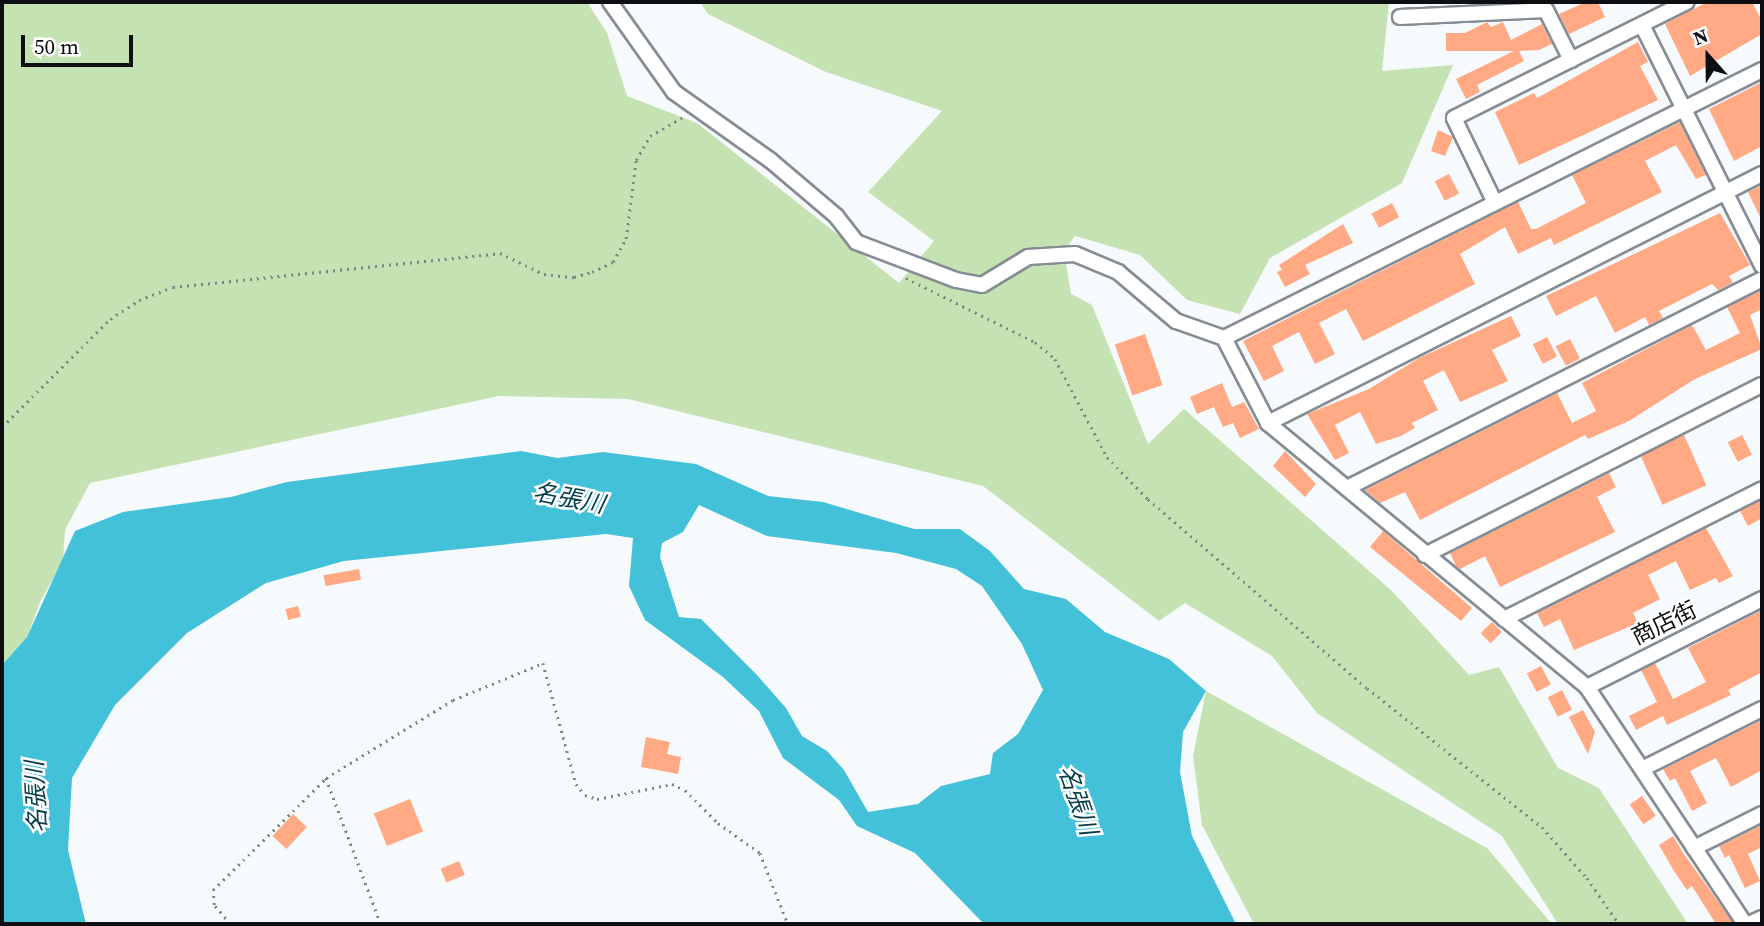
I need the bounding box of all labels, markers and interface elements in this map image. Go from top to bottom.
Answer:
scale bar [24,21,136,65]
north arrow [1673,21,1743,91]
text: N [1689,22,1712,51]
text: 50 m [34,32,79,61]
water label: 名張川 [531,477,607,519]
street label: 商店街 [1627,595,1701,651]
water label: 名張川 [20,760,52,834]
water label: 名張川 [1053,761,1103,839]

